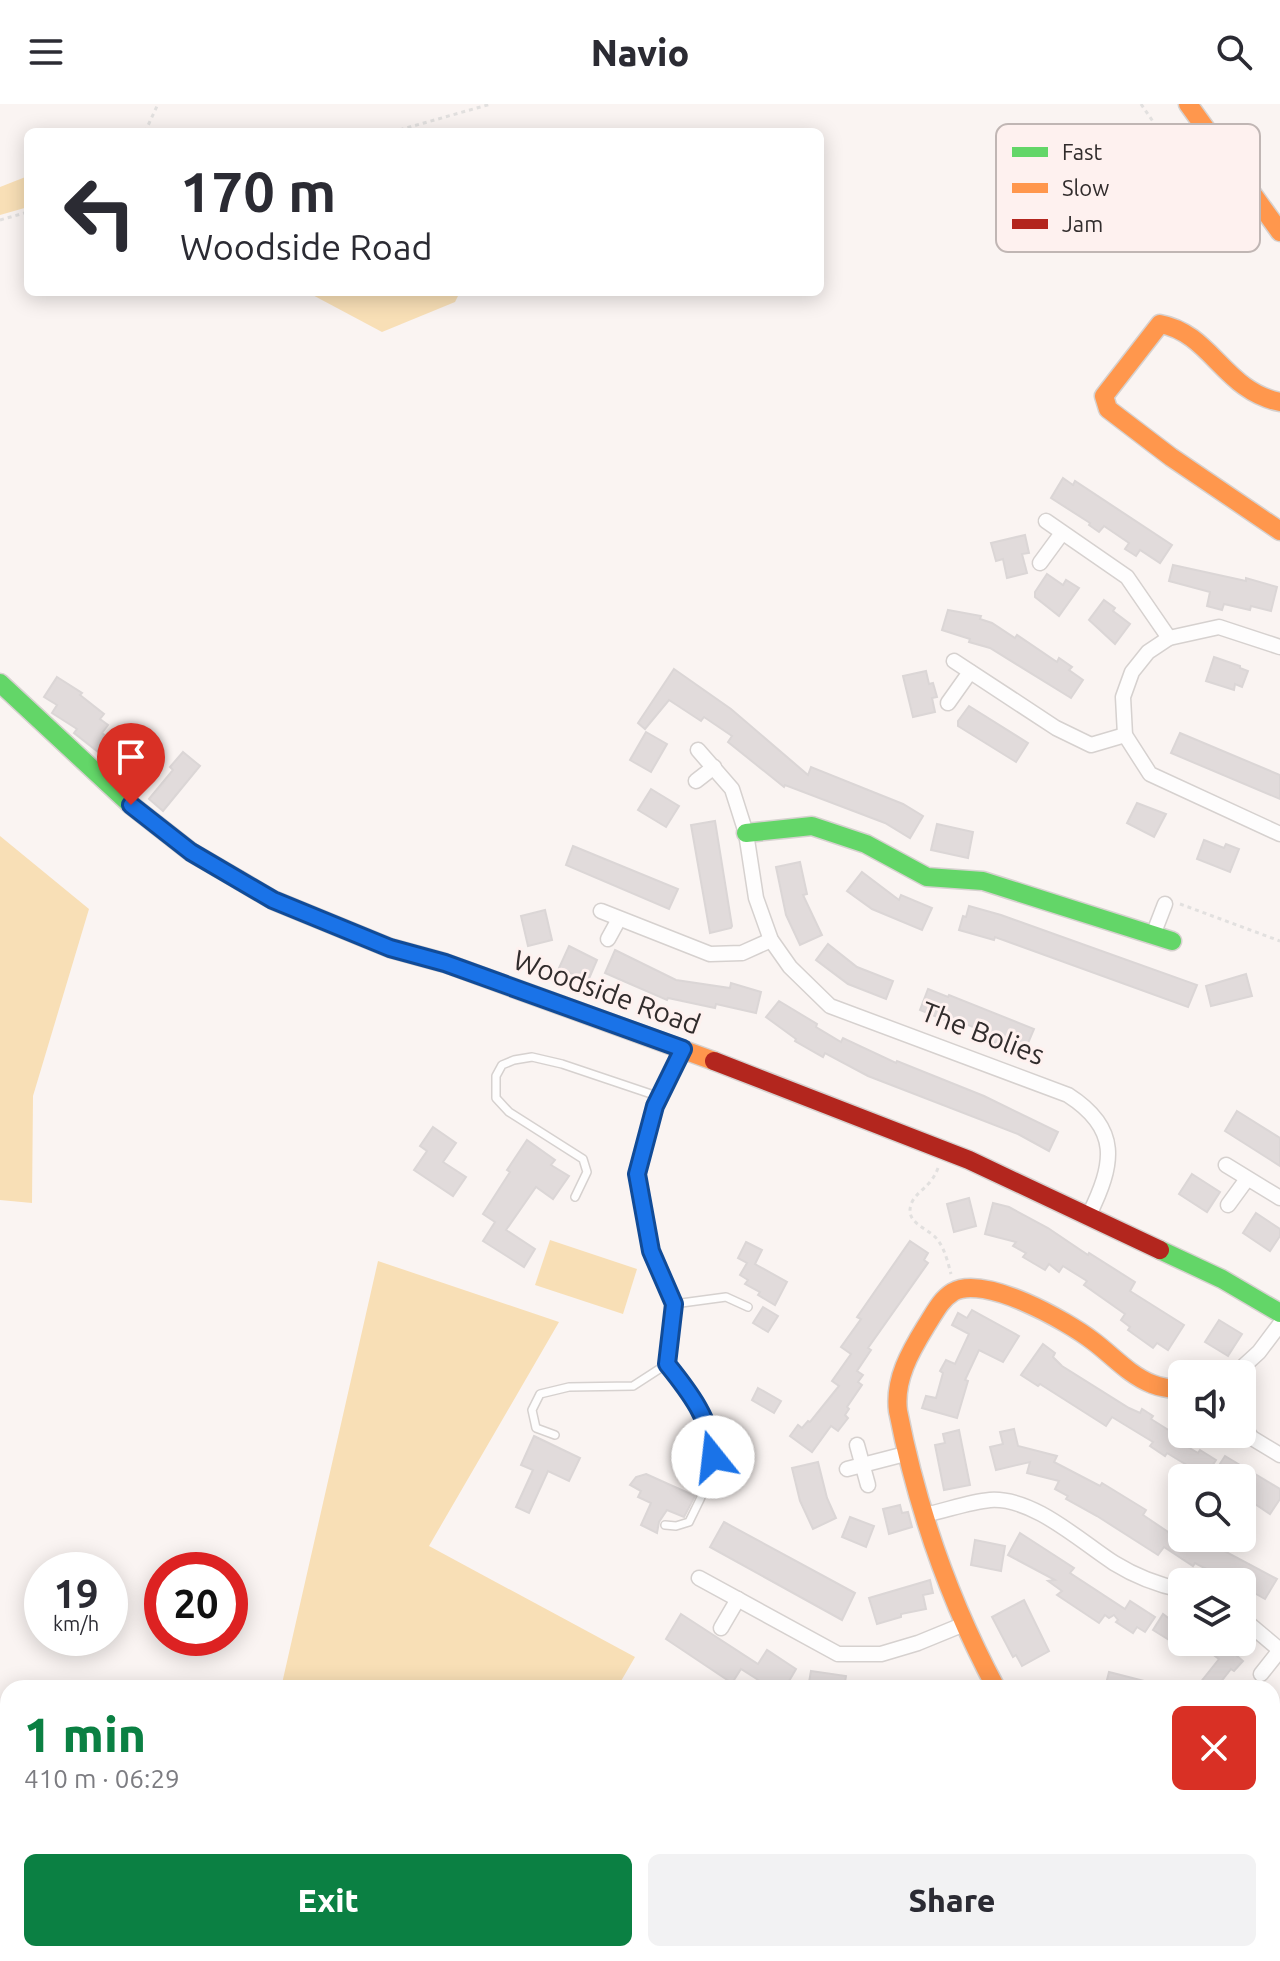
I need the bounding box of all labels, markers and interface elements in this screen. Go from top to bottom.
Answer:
icon: menu [24,30,68,74]
icon: search [1212,30,1256,74]
text: Navio [591,32,689,73]
legend [996,124,1260,252]
text: Fast [1062,139,1103,164]
icon: left [48,160,152,264]
text: 170 m [180,160,336,223]
text: Slow [1062,175,1109,200]
text: Jam [1062,211,1103,236]
text: Woodside Road [180,226,432,267]
pin [97,723,165,805]
icon: arrive [109,735,153,779]
street label: Woodside Road [510,943,705,1040]
street label: The Bolies [917,995,1049,1070]
map controls [1168,1360,1256,1656]
button: sound [1168,1360,1256,1448]
position arrow [671,1415,755,1499]
button: search [1168,1464,1256,1552]
speed limit sign: 20 [144,1552,248,1656]
button: layers [1168,1568,1256,1656]
text: 19 [53,1571,99,1616]
text: km/h [53,1612,99,1635]
button: close [1172,1706,1256,1790]
text: 1 min [24,1707,146,1761]
text: 410 m · 06:29 [24,1764,180,1793]
button: Exit [24,1854,632,1946]
button: Share [648,1854,1256,1946]

